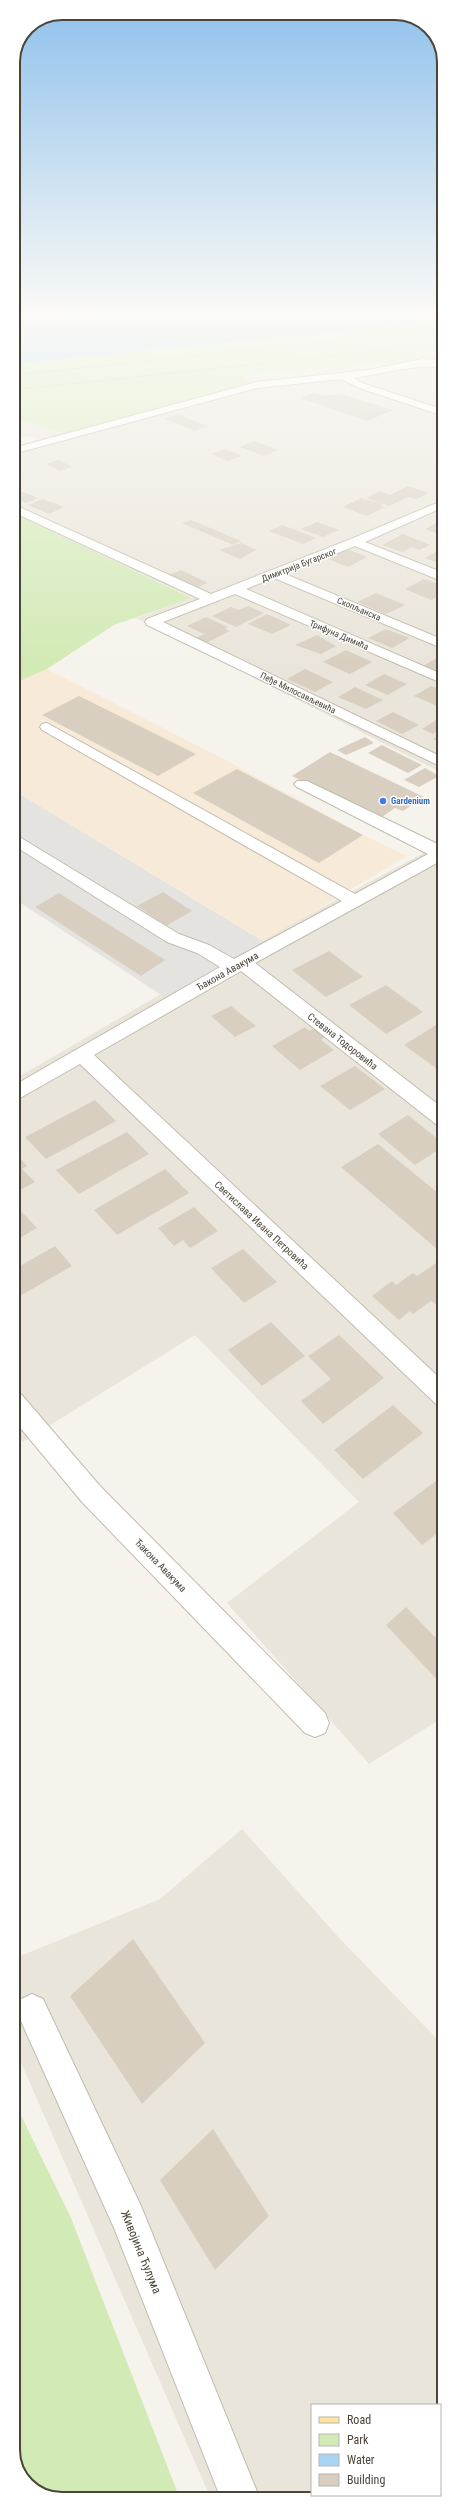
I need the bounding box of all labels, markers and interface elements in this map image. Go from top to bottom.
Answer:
street label: Димитрија Бугарског [260,546,338,584]
street label: Скопљанска [336,595,382,623]
street label: Трифуна Димића [308,618,370,652]
street label: Пеђе Милосављевића [259,670,337,716]
marker: Gardenium [378,796,388,806]
place label: Gardenium [391,796,430,806]
street label: Ђакона Авакума [194,950,260,993]
street label: Стевана Тодоровића [306,1011,380,1072]
street label: Светислава Ивана Петровића [212,1179,311,1272]
street label: Ђакона Авакума [133,1537,189,1594]
street label: Живојина Ћулума [118,2208,164,2296]
legend [311,2404,441,2496]
text: Road [347,2413,371,2427]
text: Park [347,2433,369,2447]
text: Water [347,2453,375,2467]
text: Building [347,2473,385,2487]

